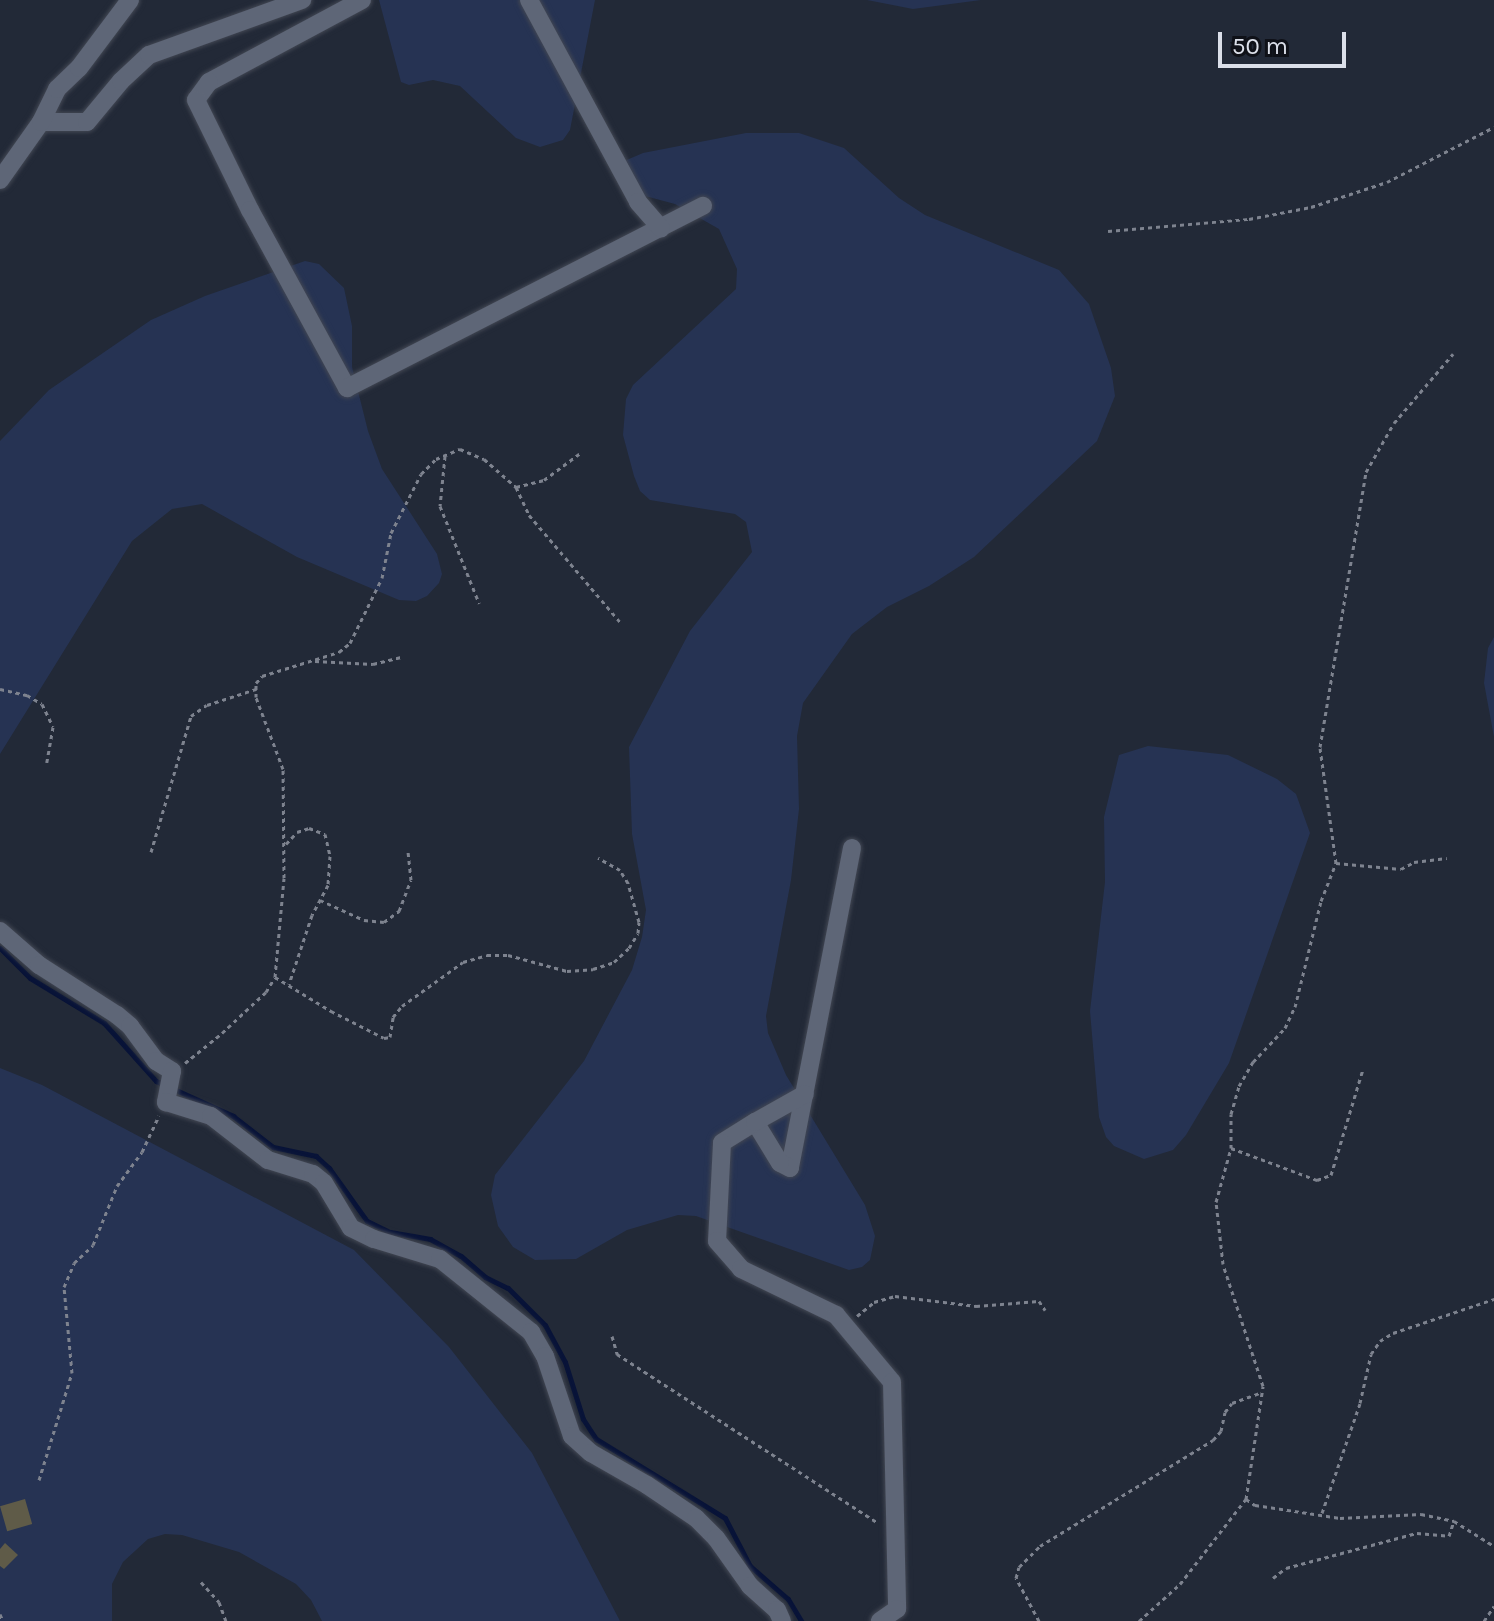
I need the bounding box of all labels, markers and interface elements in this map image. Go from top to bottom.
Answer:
scale bar [1222,16,1350,66]
text: 50 m [1232,32,1288,60]

